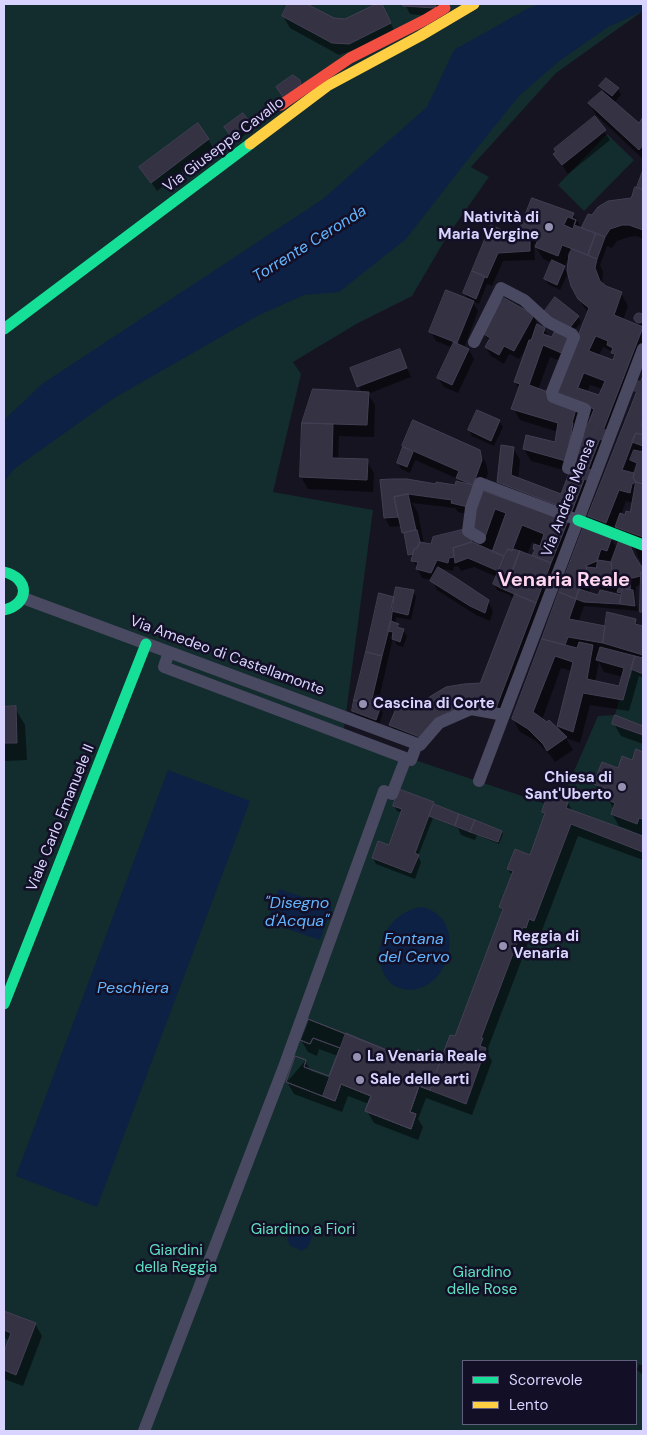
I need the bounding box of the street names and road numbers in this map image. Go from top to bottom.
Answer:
street label: Via Giuseppe Cavallo [160,94,288,196]
street label: Via Andrea Mensa [538,436,600,560]
street label: Via Amedeo di Castellamonte [127,612,327,700]
street label: Viale Carlo Emanuele II [23,742,99,894]

